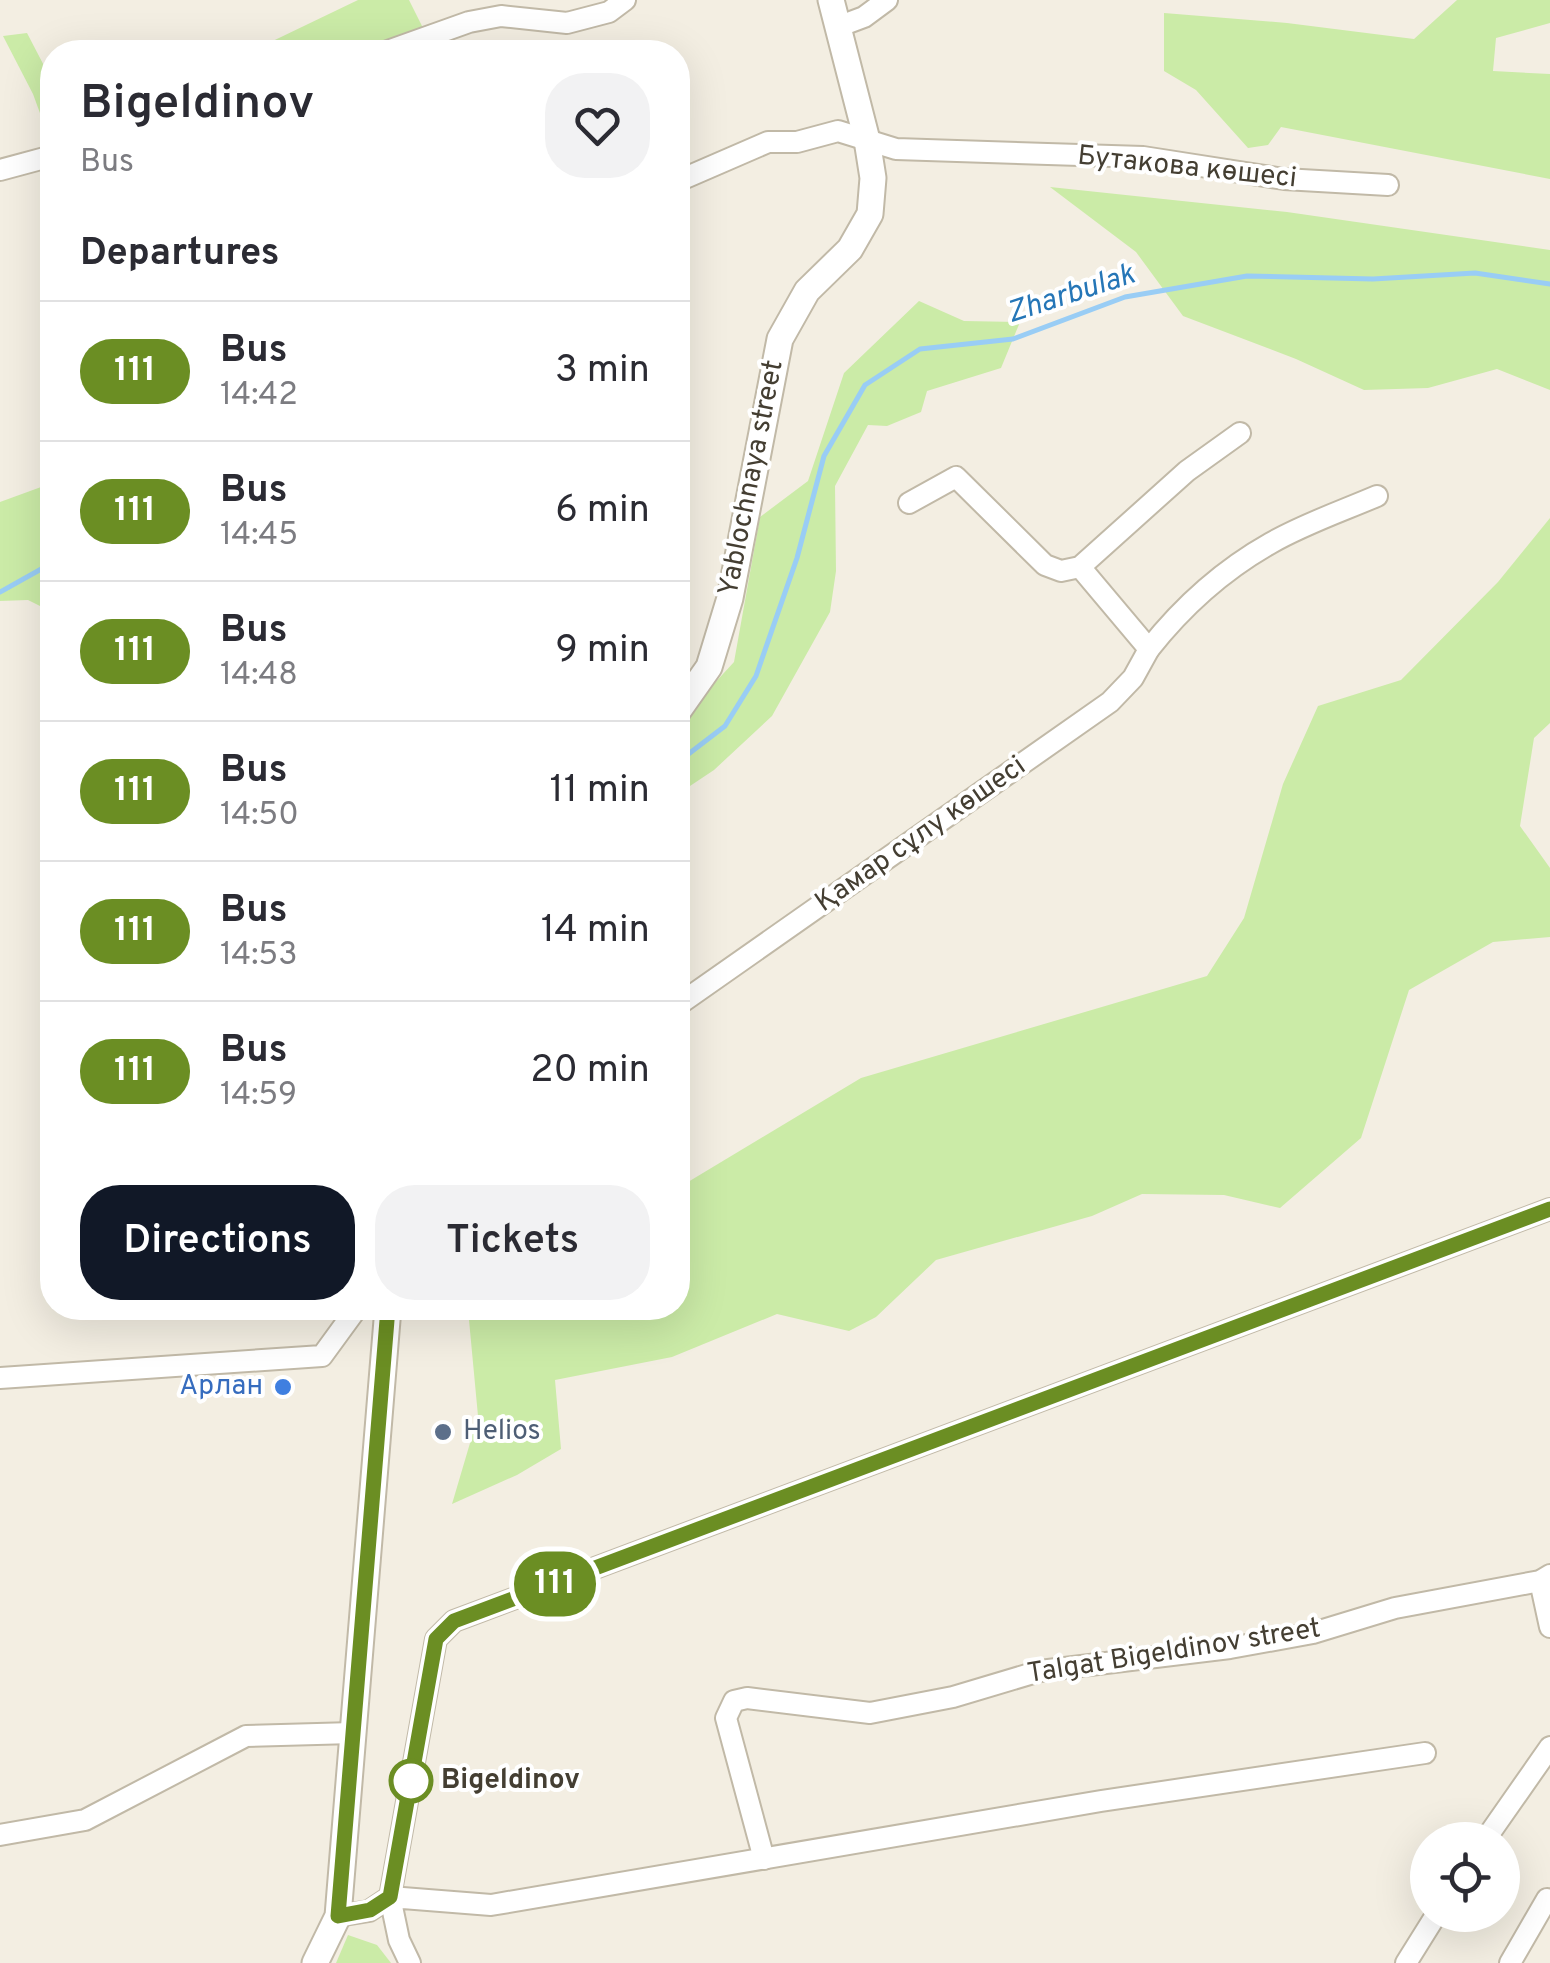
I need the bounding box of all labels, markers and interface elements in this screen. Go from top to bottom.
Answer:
button: heart [545,73,650,178]
text: Bigeldinov [80,75,314,135]
street label: Бутакова көшесі [1076,139,1298,197]
text: Bus [80,143,134,183]
text: Departures [80,230,280,279]
water label: Zharbulak [1002,257,1140,333]
text: Bus [220,327,287,376]
text: 3 min [555,347,650,396]
text: 111 [114,349,156,393]
street label: Yablochnaya street [711,357,793,599]
text: 14:42 [220,376,298,416]
text: Bus [220,467,287,516]
text: 6 min [555,487,650,536]
text: 111 [114,489,156,533]
text: 14:45 [220,516,298,556]
text: Bus [220,607,287,656]
text: 9 min [555,627,650,676]
text: 111 [114,629,156,673]
text: 14:48 [220,656,298,696]
text: Bus [220,747,287,796]
street label: Қамар сұлу көшесі [809,749,1033,921]
text: 11 min [549,767,650,816]
text: 111 [114,769,156,813]
text: 14:50 [220,796,299,836]
text: Bus [220,887,287,936]
text: 14 min [541,907,650,956]
text: 111 [114,909,156,953]
text: 14:53 [220,936,298,976]
text: Bus [220,1027,287,1076]
text: 20 min [530,1047,650,1096]
text: 111 [114,1049,156,1093]
text: 14:59 [220,1076,297,1116]
button: Directions [80,1185,355,1300]
button: Tickets [375,1185,650,1300]
place label: Арлан [179,1369,263,1405]
marker: Арлан [272,1376,294,1398]
place label: Helios [463,1414,541,1450]
marker: Helios [432,1421,454,1443]
line badge: 111 [498,1552,612,1616]
text: 111 [534,1562,576,1606]
street label: Talgat Bigeldinov street [1025,1611,1323,1693]
marker: Bigeldinov [390,1760,432,1802]
place label: Bigeldinov [441,1763,580,1799]
map controls [1410,1822,1520,1932]
button: locate [1410,1822,1520,1932]

